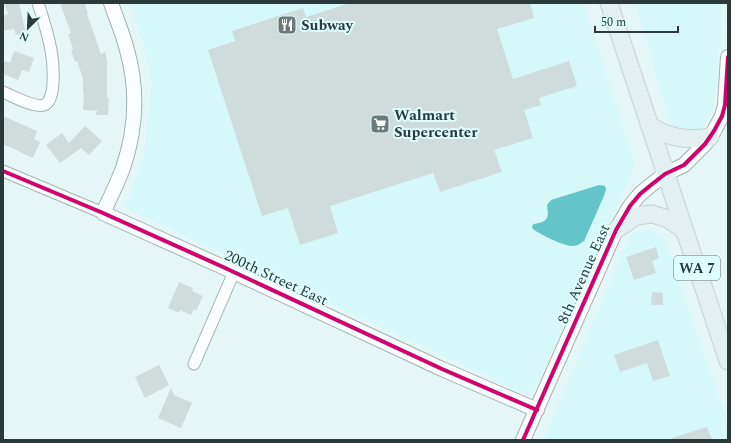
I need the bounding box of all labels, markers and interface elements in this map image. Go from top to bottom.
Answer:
north arrow [8,8,48,48]
scale bar [595,8,678,34]
text: 50 m [601,13,626,32]
restaurant icon: Subway [276,14,298,36]
place label: Subway [301,14,354,37]
text: N [17,27,32,46]
place label: Walmart Supercenter [394,104,478,144]
supermarket icon: Walmart Supercenter [369,113,391,135]
street label: 8th Avenue East [552,220,616,328]
street label: 200th Street East [220,244,332,312]
road number: WA 7 [674,256,720,280]

